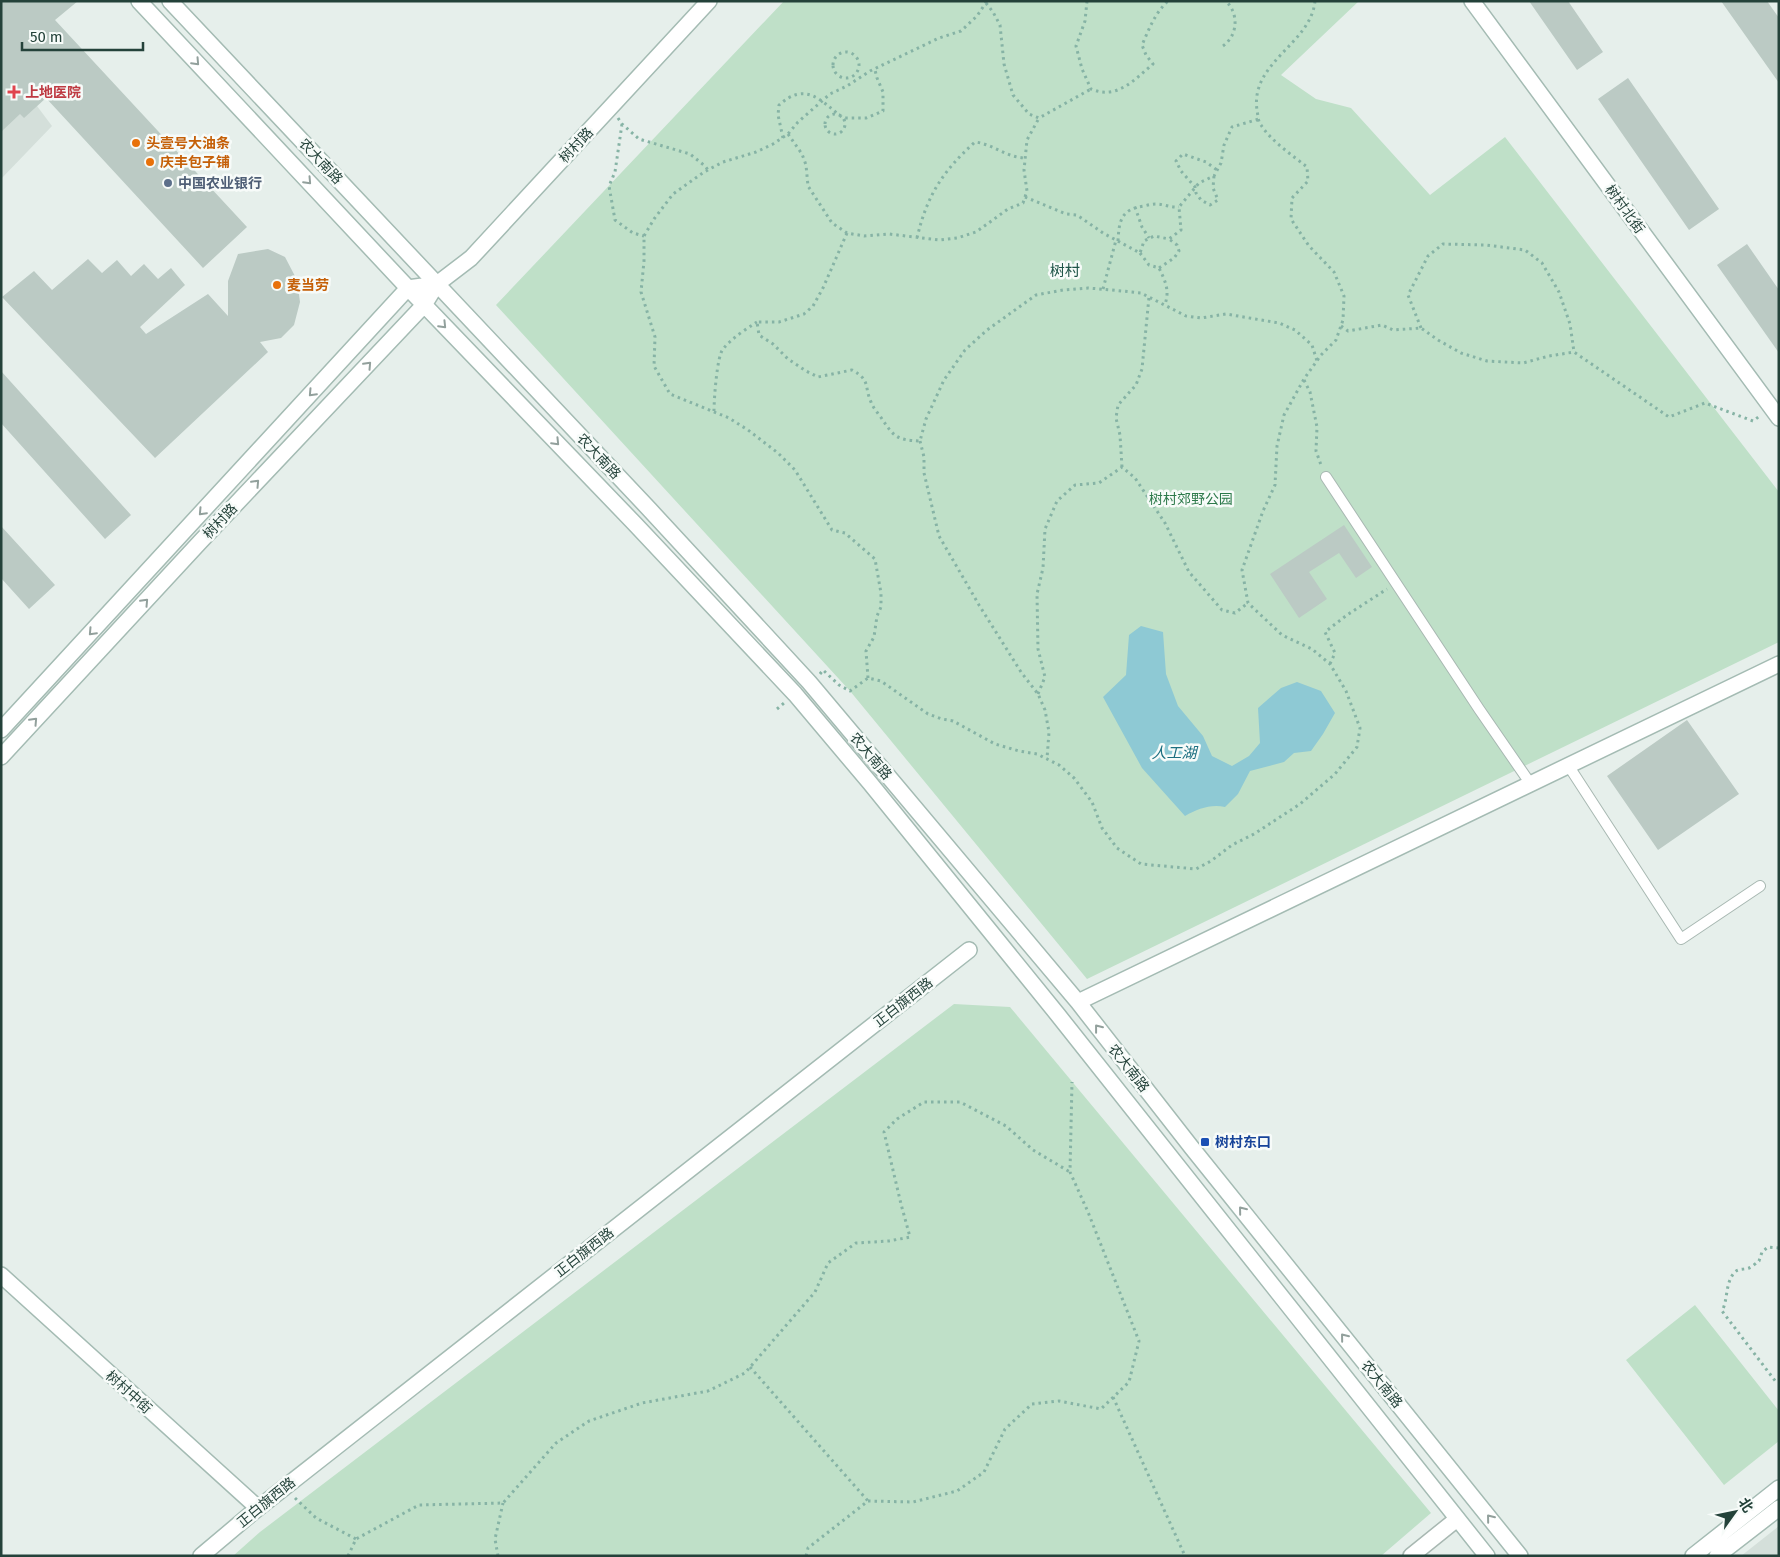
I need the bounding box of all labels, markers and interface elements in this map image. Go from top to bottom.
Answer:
scale bar [22,20,144,52]
text: 50 m [30,28,63,46]
one-way arrow [190,57,199,66]
place label: 上地医院 [25,84,81,101]
marker: 上地医院 [7,85,21,99]
street label: 树村路 [556,124,597,166]
place label: 头壹号大油条 [146,135,230,152]
street label: 农大南路 [295,135,346,188]
marker: 头壹号大油条 [130,137,142,149]
place label: 庆丰包子铺 [160,154,230,171]
marker: 庆丰包子铺 [144,156,156,168]
place label: 中国农业银行 [178,175,262,192]
one-way arrow [302,175,311,184]
marker: 中国农业银行 [162,177,174,189]
street label: 树村北街 [1601,182,1648,237]
district label: 树村 [1050,262,1080,280]
place label: 麦当劳 [287,277,329,294]
marker: 麦当劳 [271,279,283,291]
one-way arrow [437,319,446,328]
one-way arrow [362,362,371,371]
one-way arrow [309,387,318,396]
street label: 农大南路 [573,430,624,483]
one-way arrow [550,436,559,445]
one-way arrow [250,480,259,489]
park label: 树村郊野公园 [1149,491,1233,508]
street label: 树村路 [200,500,241,542]
one-way arrow [199,507,208,516]
one-way arrow [139,598,148,607]
one-way arrow [89,626,98,635]
one-way arrow [28,717,37,726]
street label: 农大南路 [846,729,895,783]
water label: 人工湖 [1151,744,1198,762]
street label: 正白旗西路 [870,974,936,1031]
one-way arrow [1095,1025,1103,1034]
street label: 农大南路 [1105,1041,1153,1096]
place label: 树村东口 [1215,1134,1271,1151]
marker: 树村东口 [1199,1136,1211,1148]
one-way arrow [1239,1207,1247,1216]
street label: 正白旗西路 [551,1224,617,1281]
one-way arrow [1341,1334,1349,1343]
street label: 农大南路 [1357,1357,1406,1411]
street label: 树村中街 [102,1367,155,1417]
street label: 正白旗西路 [234,1474,299,1531]
north arrow [1710,1487,1760,1537]
text: 北 [1735,1495,1756,1516]
one-way arrow [1487,1515,1495,1524]

